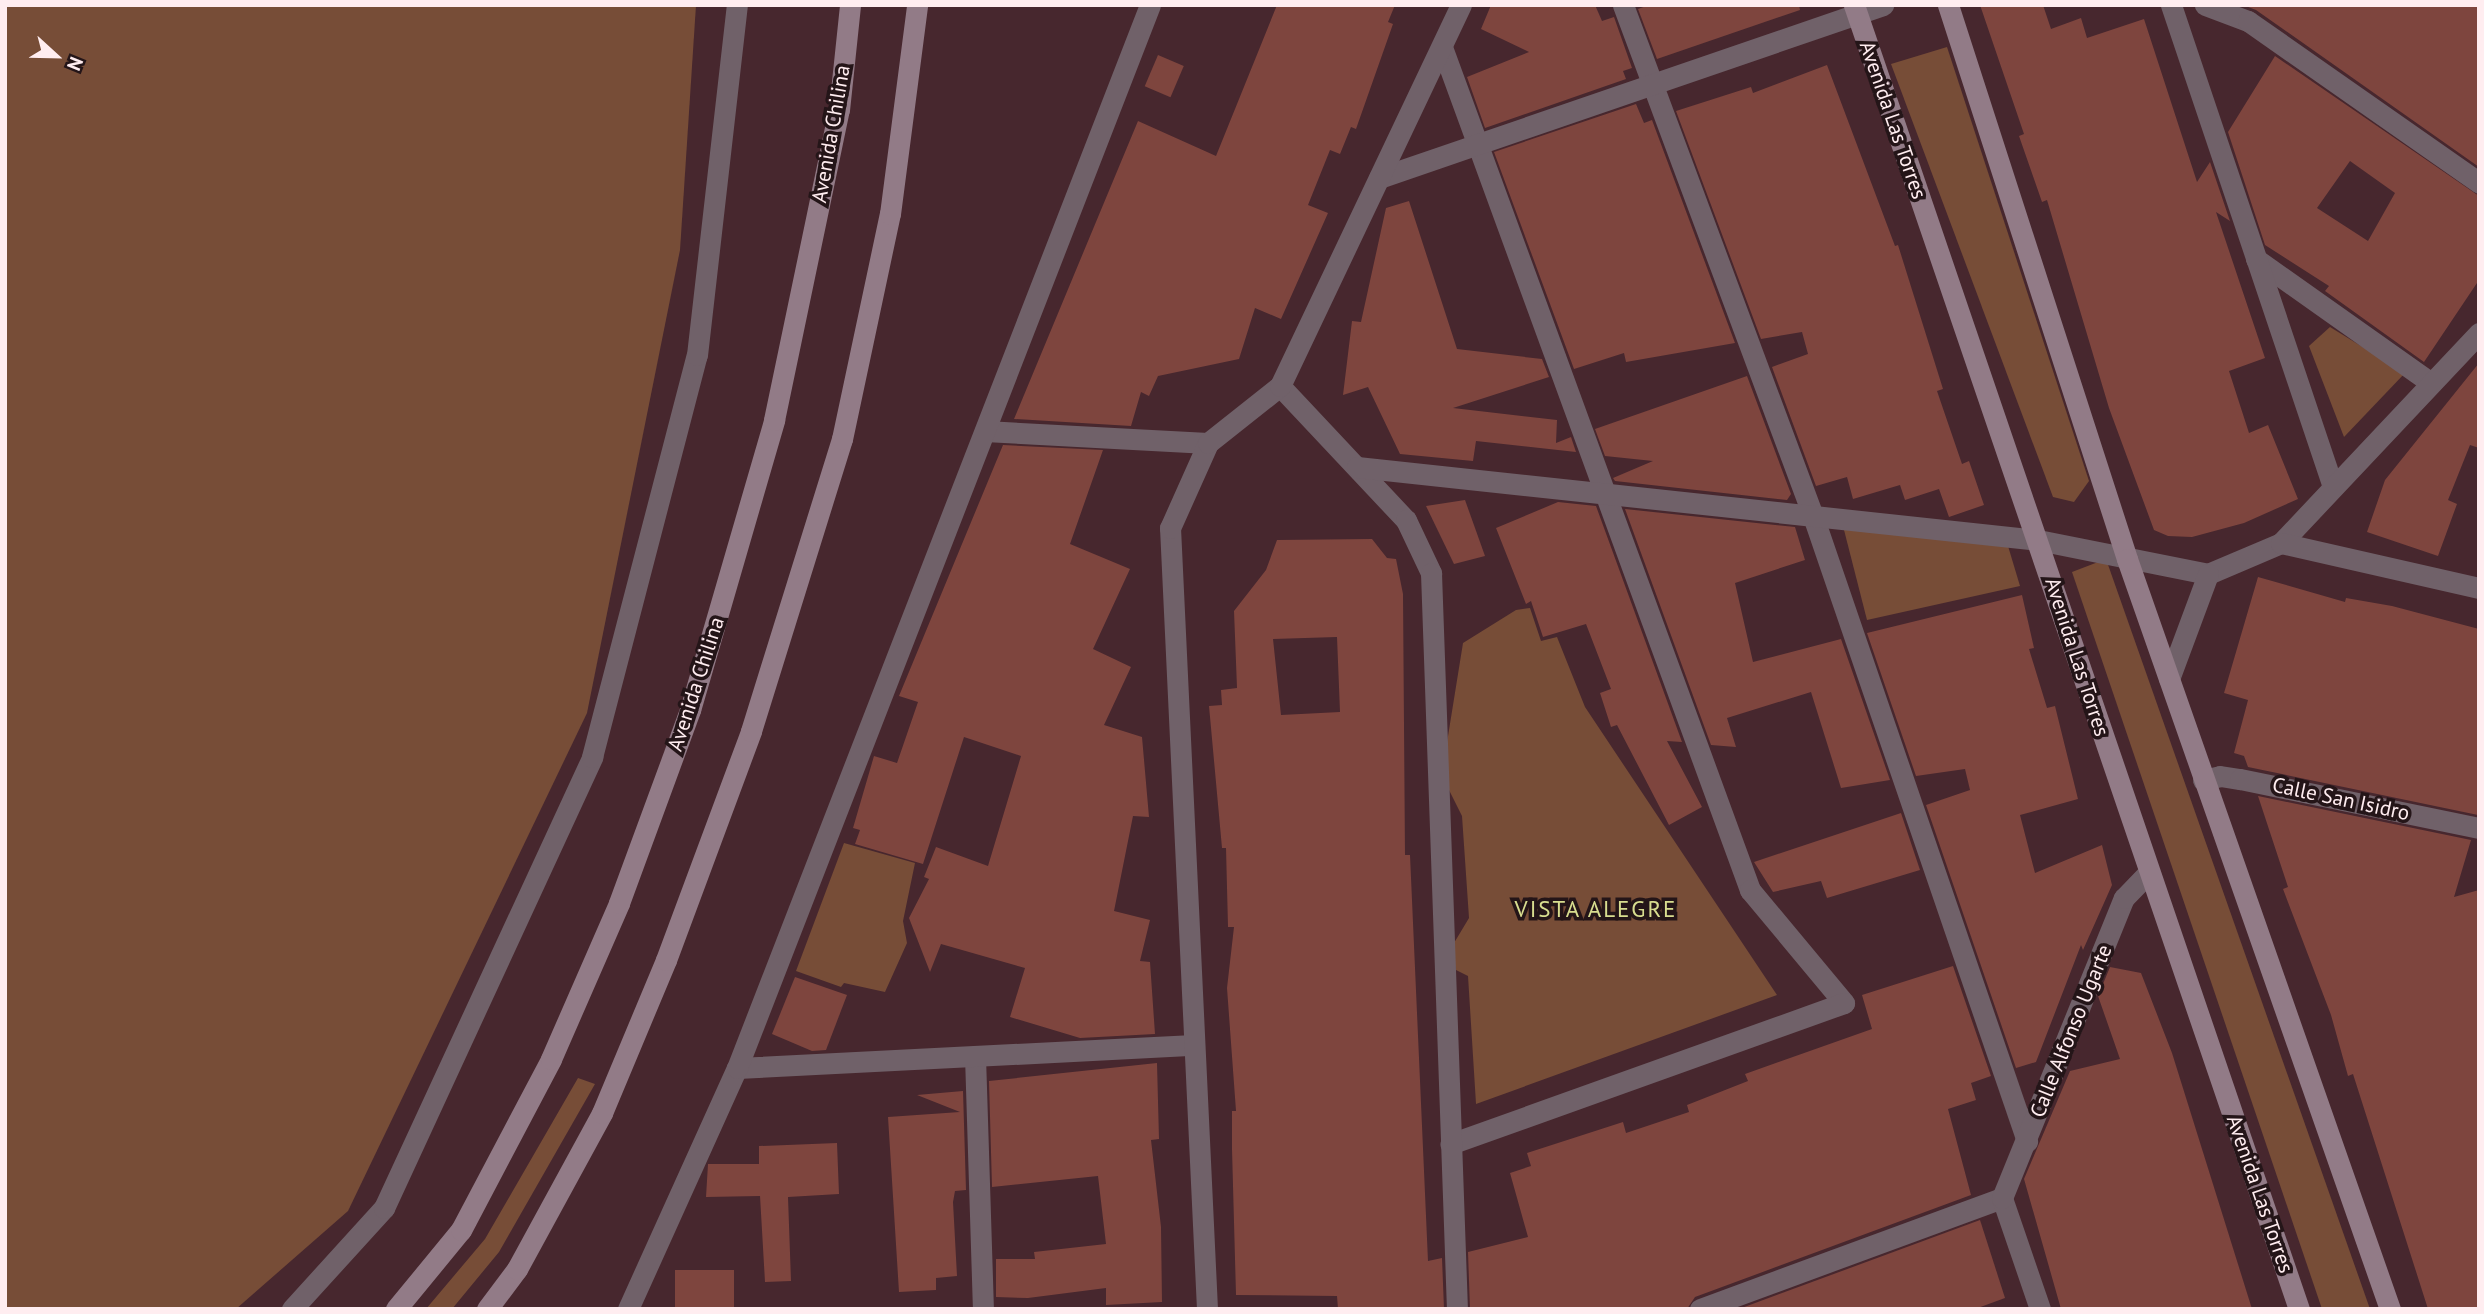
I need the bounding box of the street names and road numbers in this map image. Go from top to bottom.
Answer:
street label: Avenida Las Torres [1854,37,1932,203]
street label: Avenida Chilina [806,63,856,205]
street label: Avenida Las Torres [2039,574,2115,740]
street label: Avenida Chilina [662,614,730,754]
street label: Calle San Isidro [2270,772,2412,826]
street label: Calle Alfonso Ugarte [2025,941,2117,1121]
street label: Avenida Las Torres [2221,1111,2299,1277]

